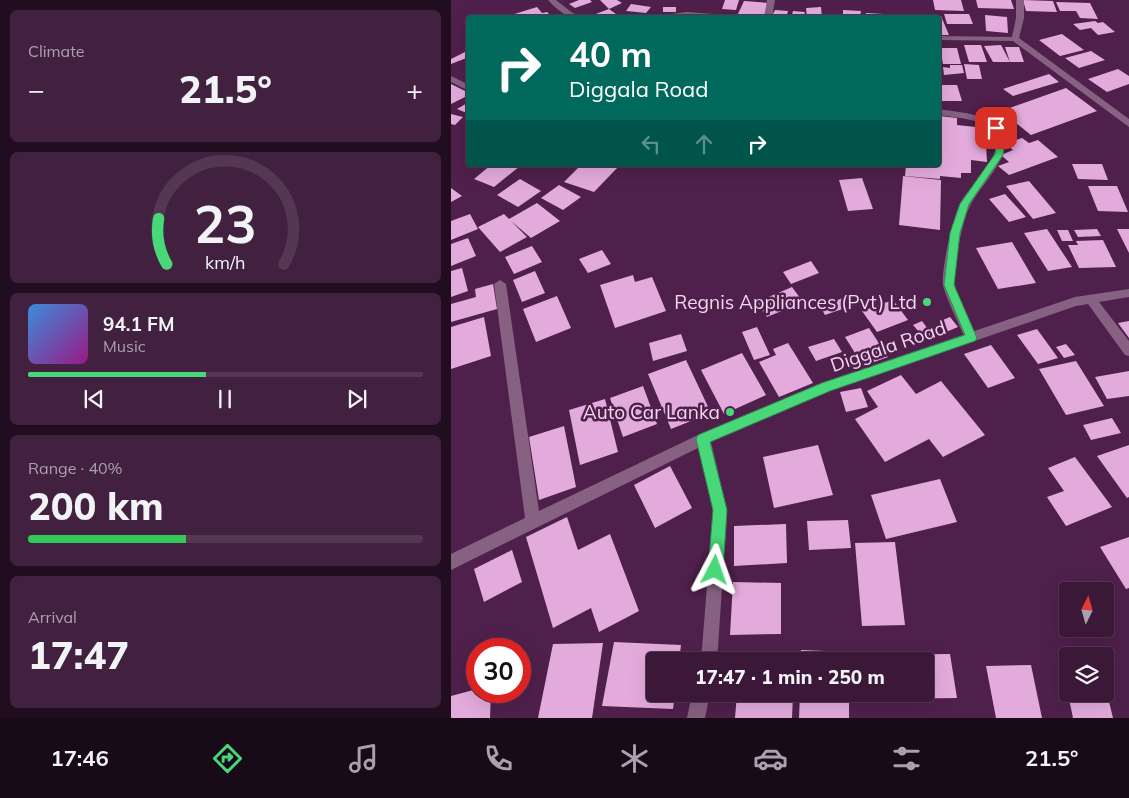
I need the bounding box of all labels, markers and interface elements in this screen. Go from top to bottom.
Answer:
text: 40 m [569,32,652,76]
icon: right [486,35,551,100]
text: Climate [28,41,84,61]
text: 21.5° [179,65,272,113]
text: − [28,72,45,107]
text: + [406,72,423,107]
text: Diggala Road [569,75,709,103]
pin [975,107,1017,149]
icon: arrive [982,114,1010,142]
icon: left [637,130,665,158]
icon: ahead [690,130,718,158]
icon: right [743,130,771,158]
text: 23 [194,191,257,256]
text: km/h [205,251,246,273]
place label: Regnis Appliances (Pvt) Ltd [674,290,917,314]
marker: Regnis Appliances (Pvt) Ltd [921,296,933,308]
text: 94.1 FM [103,312,175,336]
street label: Diggala Road [827,315,949,377]
text: Music [103,336,146,356]
icon: previous [80,385,108,413]
icon: pause [211,385,239,413]
icon: next [343,385,371,413]
place label: Auto Car Lanka [583,400,720,424]
marker: Auto Car Lanka [724,406,736,418]
text: Range · 40% [28,458,123,478]
text: 200 km [28,482,164,530]
position arrow [688,543,740,595]
north arrow [1059,582,1113,638]
map controls [1059,582,1114,702]
text: Arrival [28,607,77,627]
text: 17:47 [28,631,129,679]
speed limit sign: 30 [466,638,531,703]
button: layers [1059,647,1114,702]
text: 17:47 · 1 min · 250 m [695,665,885,689]
icon: directions [210,741,245,776]
icon: music [346,741,381,776]
icon: phone [481,741,516,776]
icon: climate [617,741,652,776]
icon: car [753,741,788,776]
icon: filters [889,741,924,776]
text: 17:46 [50,744,109,772]
text: 21.5° [1025,744,1078,772]

